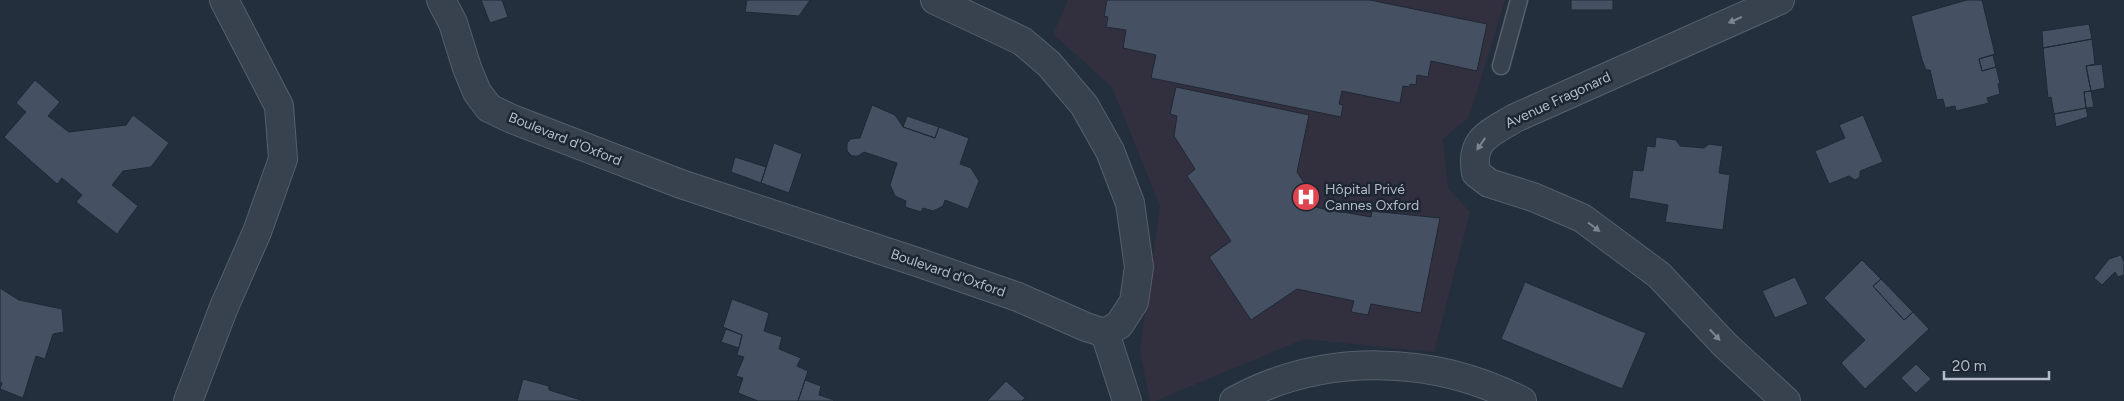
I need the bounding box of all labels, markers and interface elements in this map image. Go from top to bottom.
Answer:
one-way arrow [1728,16,1742,24]
street label: Avenue Fragonard [1503,68,1613,132]
street label: Boulevard d'Oxford [506,109,624,169]
one-way arrow [1476,137,1485,151]
place label: Hôpital Privé Cannes Oxford [1325,181,1419,214]
hospital icon: Hôpital Privé Cannes Oxford [1291,182,1321,212]
one-way arrow [1587,222,1601,232]
street label: Boulevard d'Oxford [888,245,1008,301]
one-way arrow [1709,328,1721,340]
scale bar [1944,348,2049,380]
text: 20 m [1952,357,1986,375]

